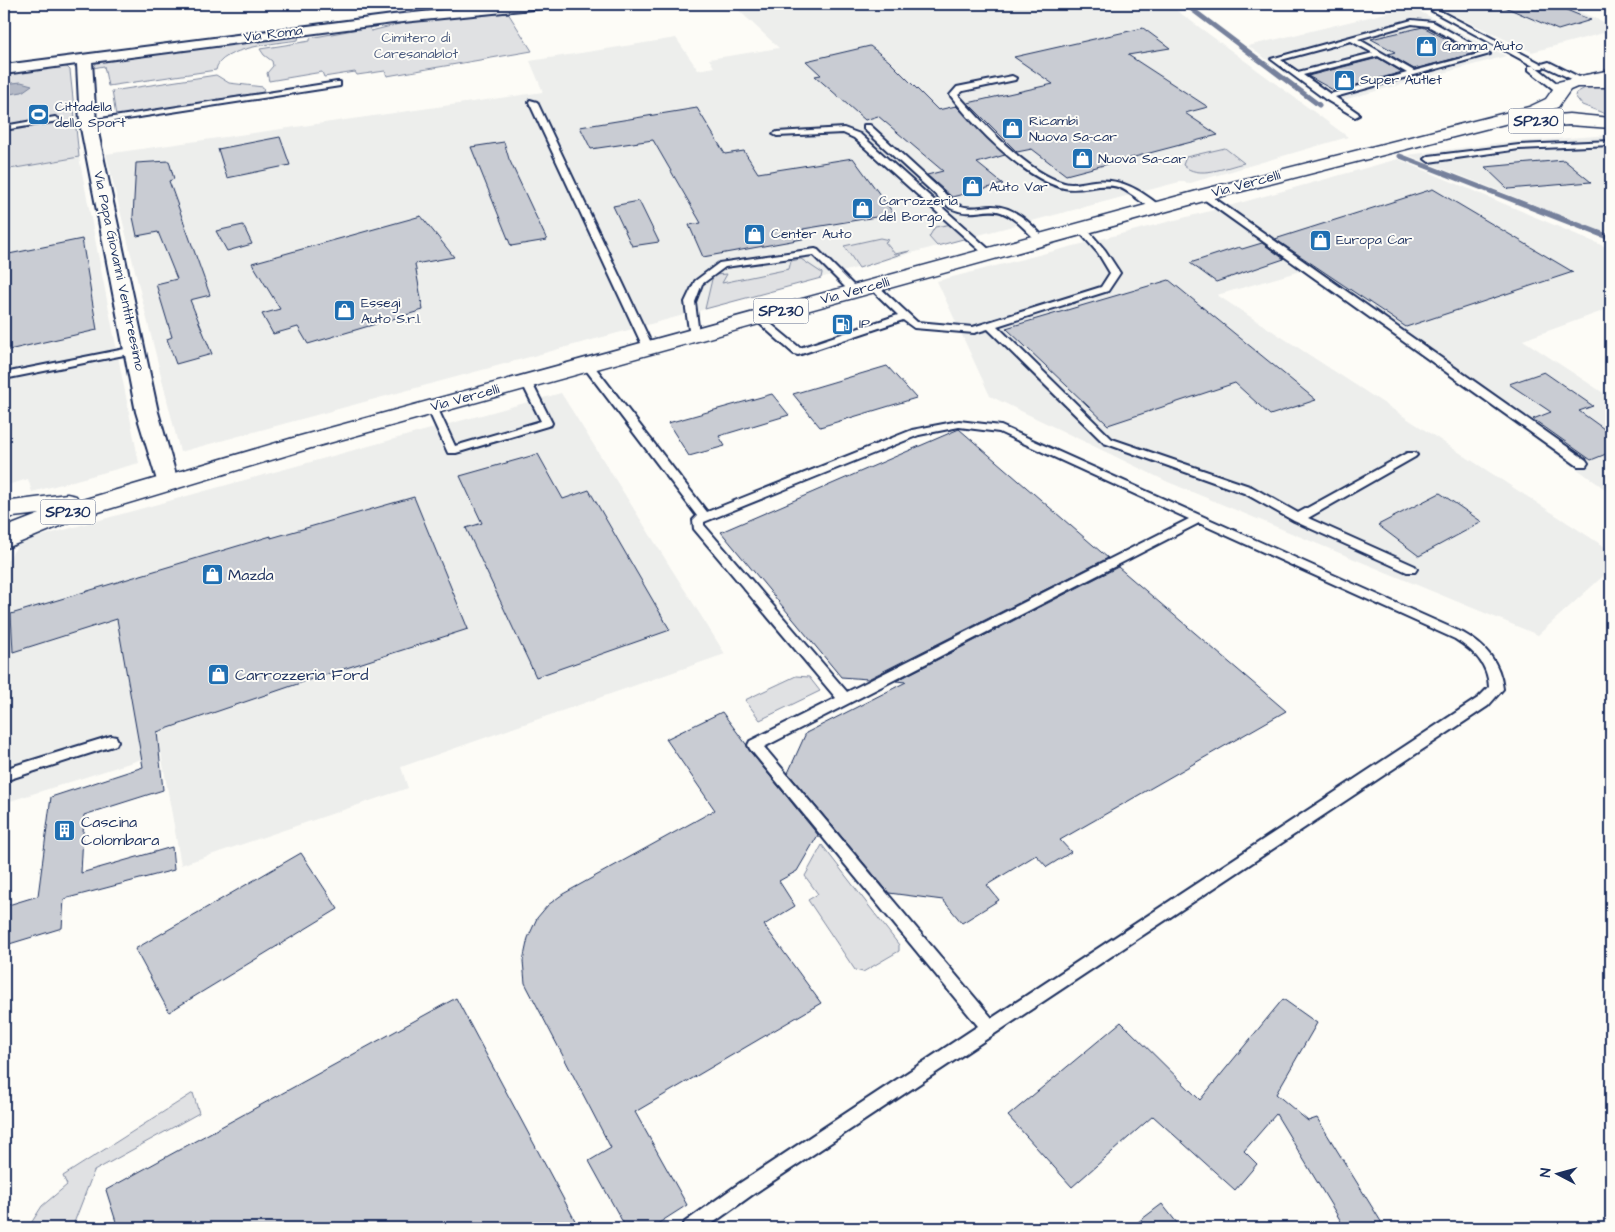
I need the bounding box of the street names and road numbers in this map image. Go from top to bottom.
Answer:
street label: Via Roma [242,20,304,48]
road number: SP230 [1508,108,1564,134]
street label: Via Vercelli [1209,165,1283,203]
street label: Via Papa Giovanni Ventitreesimo [88,169,150,373]
street label: Via Vercelli [818,272,892,310]
road number: SP230 [754,298,808,324]
street label: Via Vercelli [428,379,502,417]
road number: SP230 [40,500,96,524]

